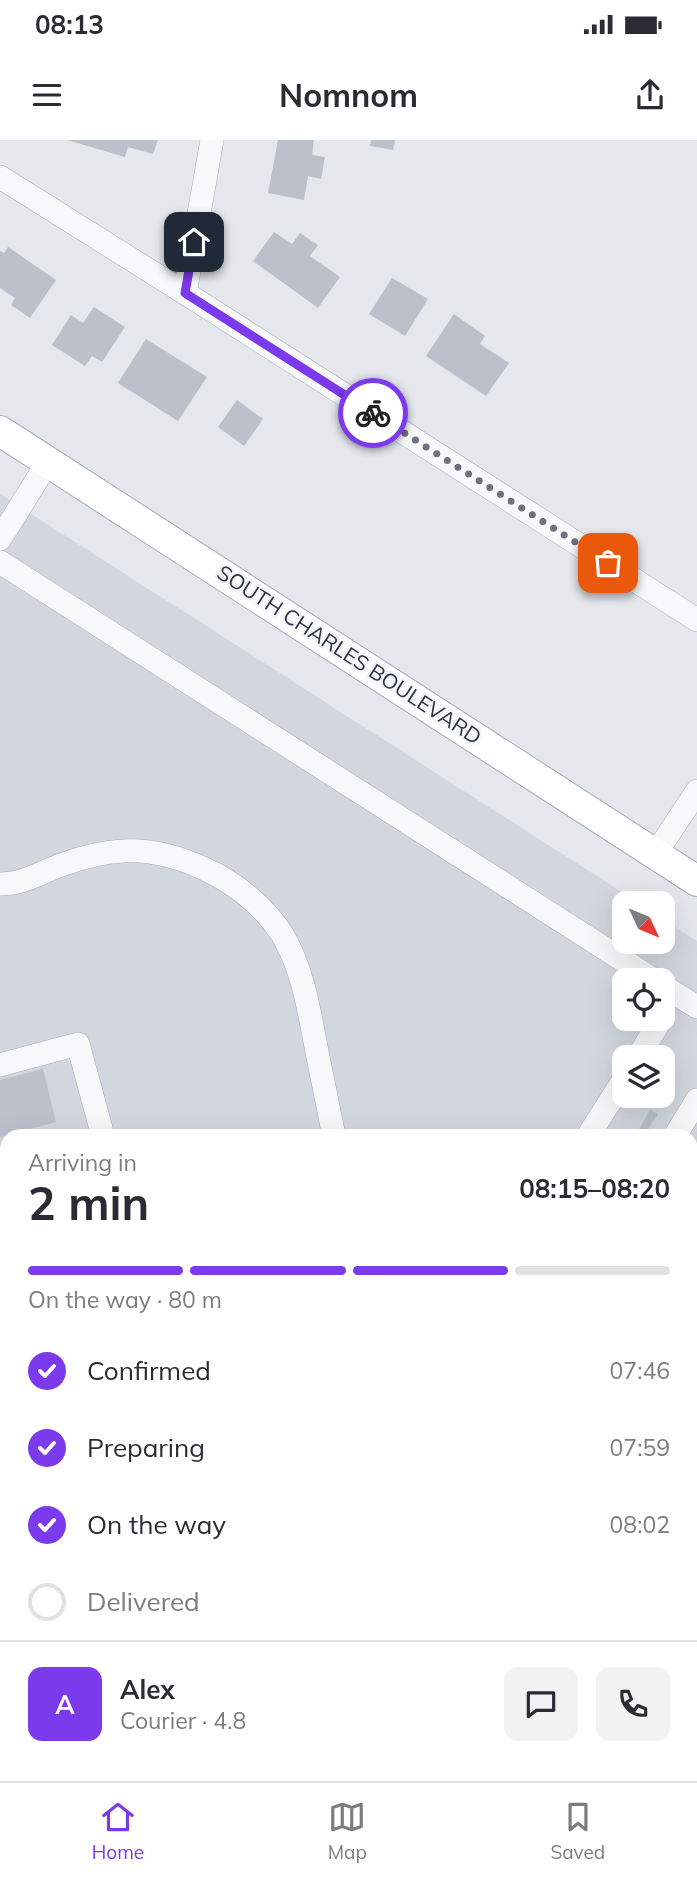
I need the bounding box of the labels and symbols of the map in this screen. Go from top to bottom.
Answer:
pin [164,212,224,272]
courier [338,378,408,448]
pin [578,533,638,593]
street label: SOUTH CHARLES BOULEVARD [212,559,487,750]
north arrow [612,891,676,954]

